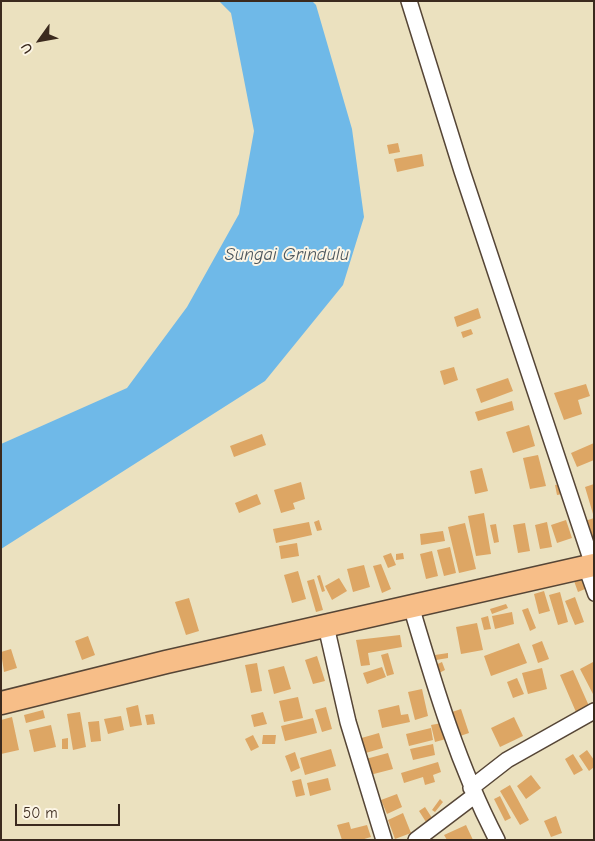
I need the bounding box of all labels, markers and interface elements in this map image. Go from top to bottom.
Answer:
north arrow [15,15,65,65]
text: U [17,40,37,57]
water label: Sungai Grindulu [225,244,349,266]
scale bar [18,794,122,826]
text: 50 m [23,804,58,822]

